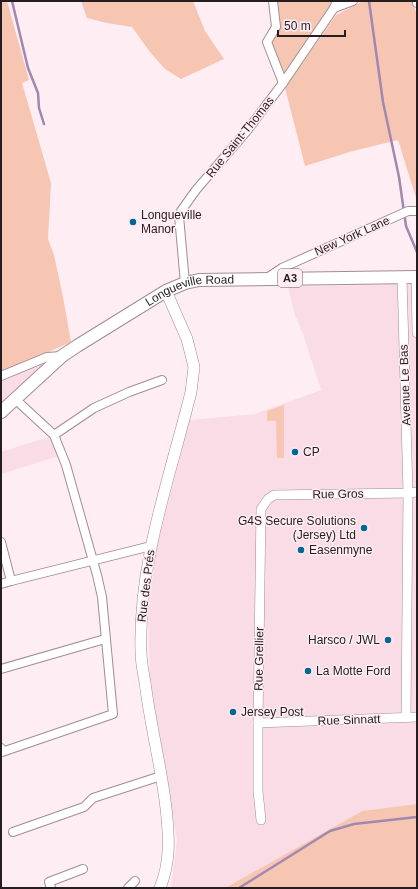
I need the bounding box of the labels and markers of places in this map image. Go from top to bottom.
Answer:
place label: Longueville Manor [141,208,202,236]
marker: Longueville Manor [128,217,138,227]
place label: CP [303,445,320,459]
marker: CP [290,447,300,457]
place label: G4S Secure Solutions (Jersey) Ltd [238,514,356,542]
marker: G4S Secure Solutions (Jersey) Ltd [359,523,369,533]
place label: Easenmyne [309,543,373,557]
marker: Easenmyne [296,545,306,555]
place label: Harsco / JWL [308,633,380,647]
marker: Harsco / JWL [383,635,393,645]
place label: La Motte Ford [316,664,391,678]
marker: La Motte Ford [303,666,313,676]
place label: Jersey Post [241,705,304,719]
marker: Jersey Post [228,707,238,717]

